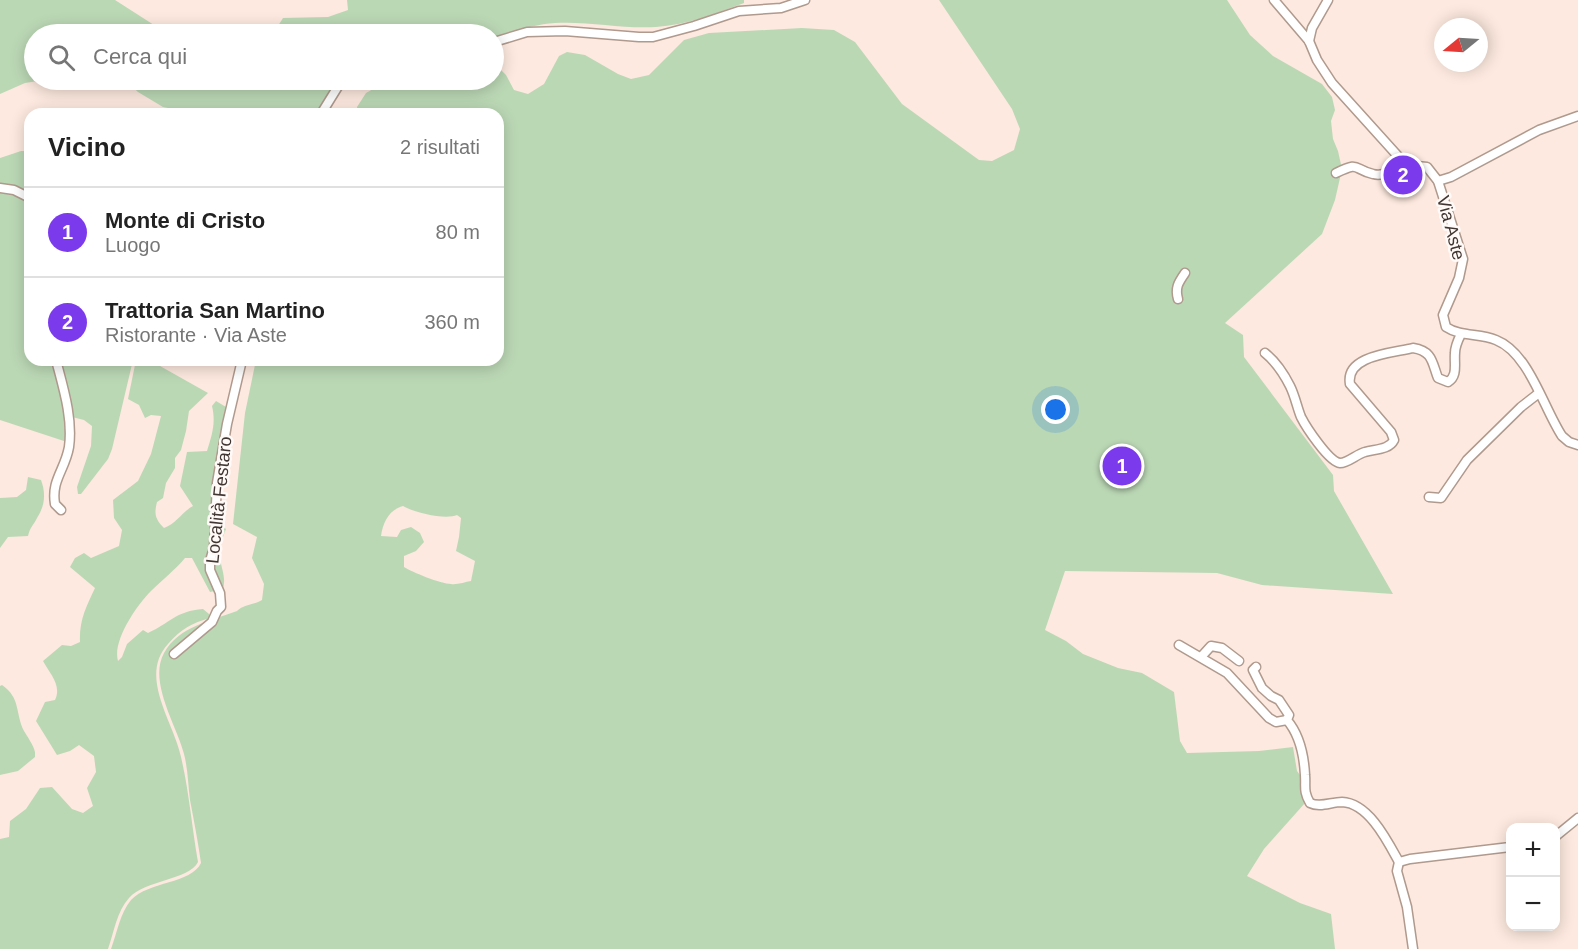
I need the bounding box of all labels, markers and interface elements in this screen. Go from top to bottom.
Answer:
north arrow [1434,18,1488,72]
search box [24,24,504,90]
icon: search [45,41,78,74]
text: Cerca qui [93,44,187,69]
text: Vicino [48,132,126,162]
text: 2 risultati [400,136,480,158]
pin: 2 [1384,152,1422,198]
street label: Via Aste [1433,194,1469,262]
text: Monte di Cristo [105,208,265,233]
text: 1 [62,221,73,243]
text: 80 m [436,221,480,243]
text: Luogo [105,234,161,256]
text: Trattoria San Martino [105,298,325,323]
text: 2 [62,311,73,333]
text: 360 m [424,311,480,333]
text: Ristorante · Via Aste [105,324,287,346]
your location [1041,395,1070,424]
street label: Località Festaro [202,435,236,565]
pin: 1 [1102,444,1142,488]
map controls [1506,823,1560,931]
button: + [1506,823,1560,877]
button: − [1506,877,1560,931]

